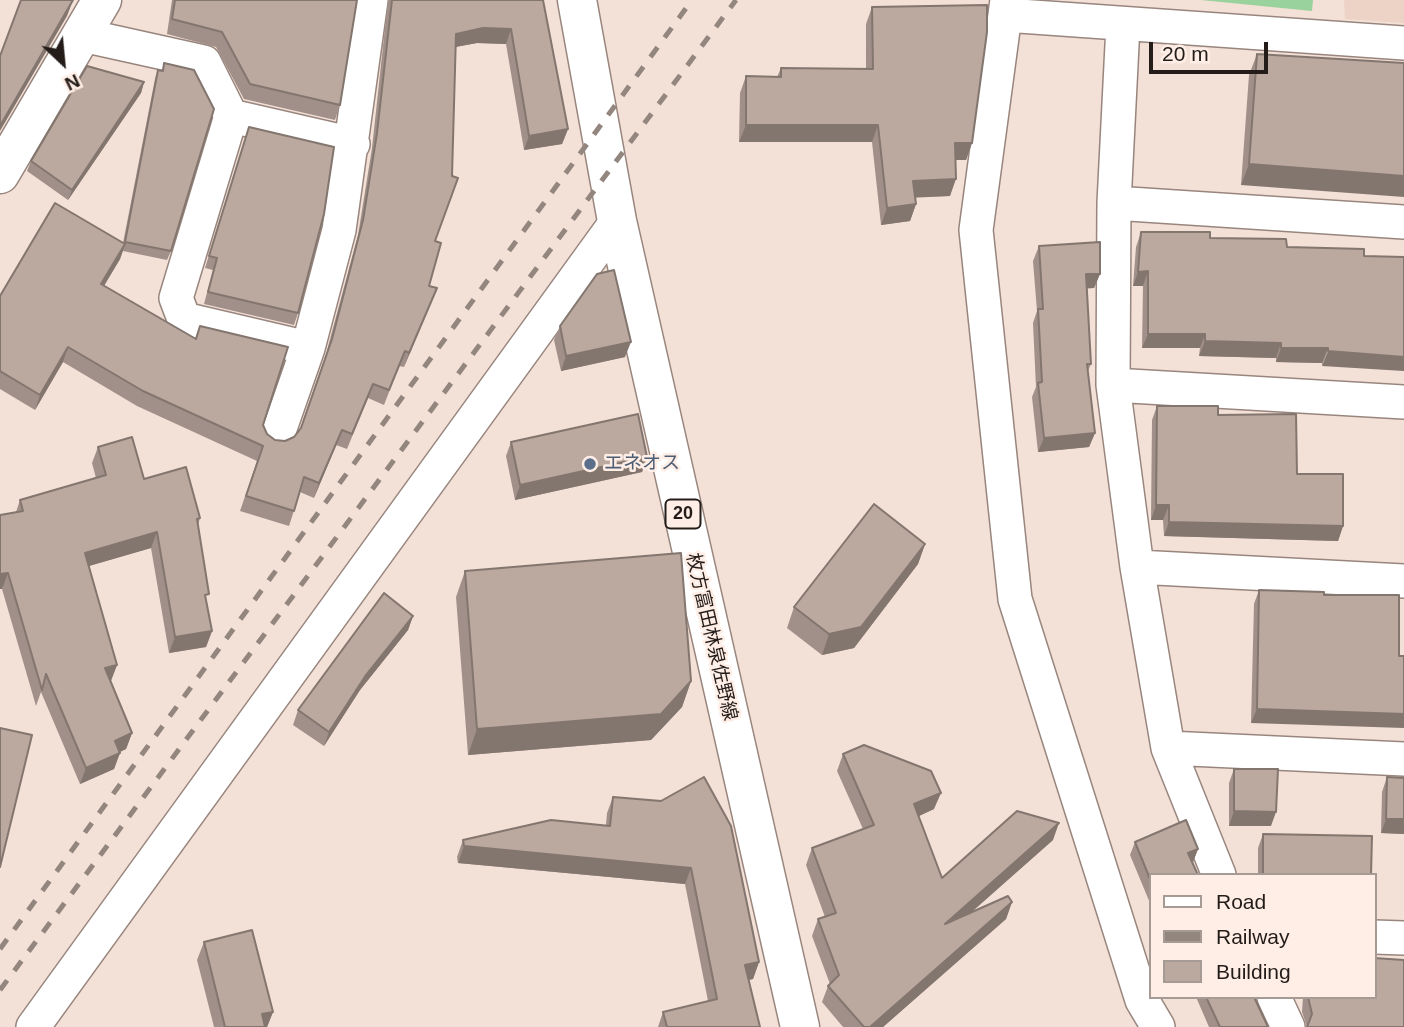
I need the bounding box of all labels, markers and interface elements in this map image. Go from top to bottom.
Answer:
north arrow [28,28,98,98]
scale bar [1152,28,1271,72]
text: 20 m [1162,42,1209,65]
text: N [62,70,83,95]
place label: エネオス [604,453,680,475]
marker: エネオス [582,456,598,472]
road number: 20 [666,500,700,528]
street label: 枚方富田林泉佐野線 [681,551,741,723]
legend [1148,873,1376,999]
text: Road [1216,890,1266,913]
text: Railway [1216,925,1290,948]
text: Building [1216,960,1291,983]

